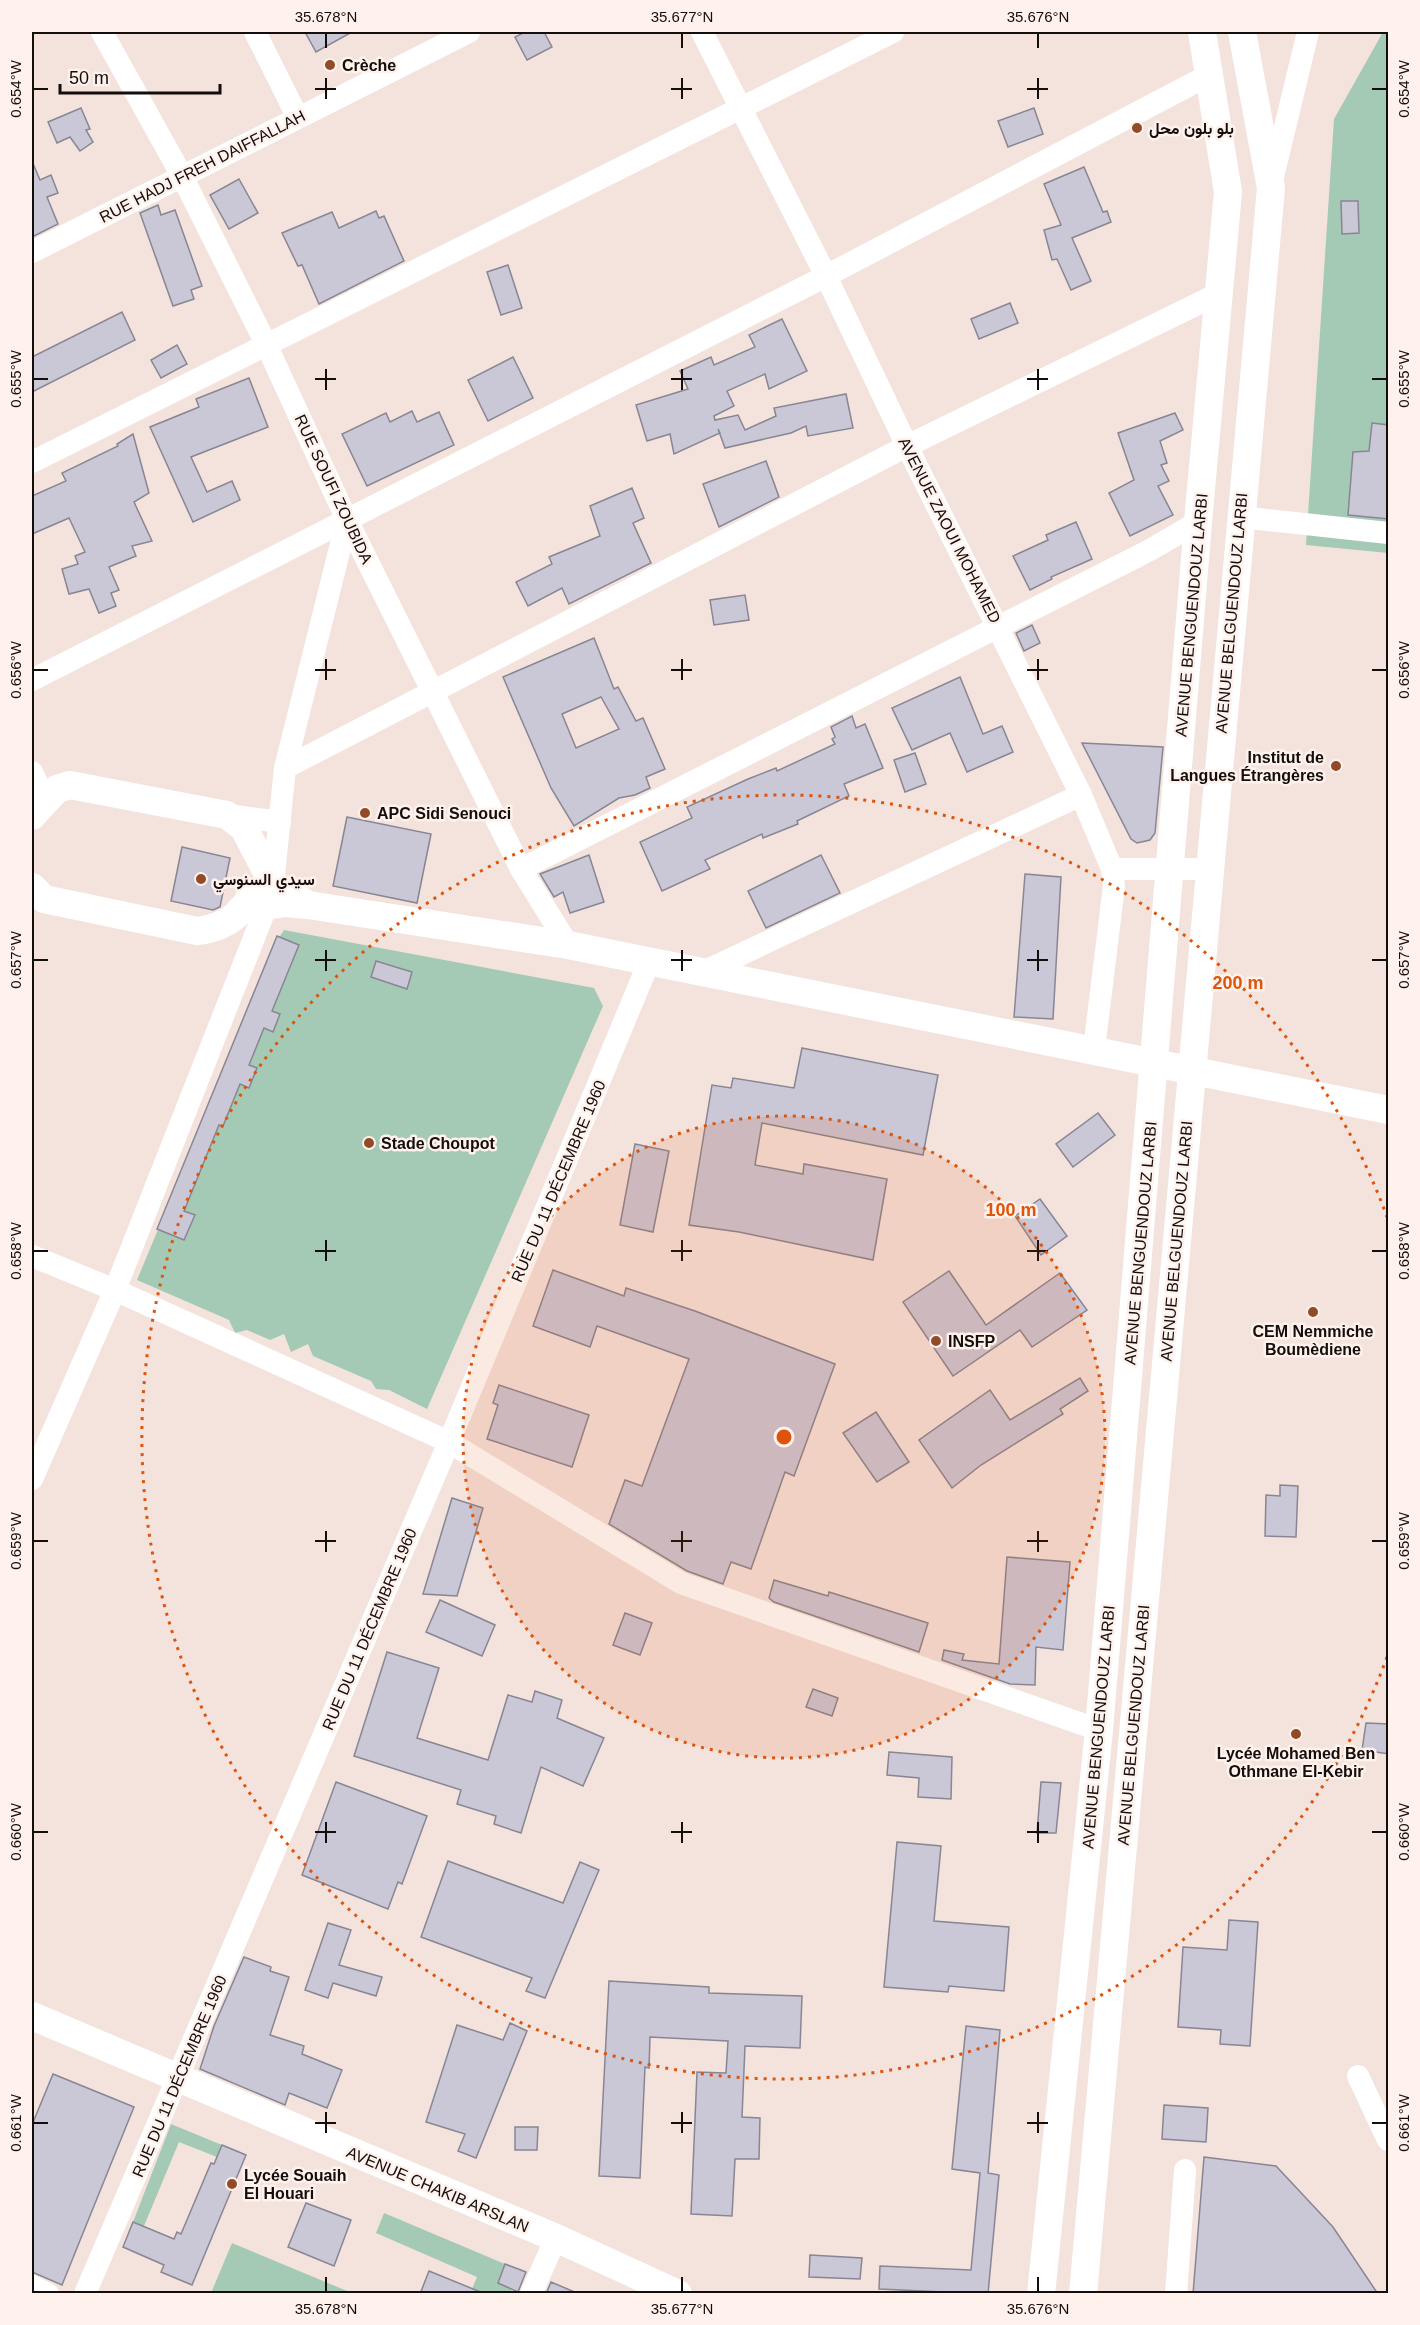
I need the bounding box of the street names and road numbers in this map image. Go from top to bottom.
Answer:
street label: RUE HADJ FREH DAIFFALLAH [97,107,308,226]
street label: RUE SOUFI ZOUBIDA [291,412,376,567]
street label: AVENUE ZAOUI MOHAMED [895,435,1004,626]
street label: AVENUE BELGUENDOUZ LARBI [1213,492,1250,734]
street label: AVENUE BENGUENDOUZ LARBI [1172,493,1211,737]
street label: RUE DU 11 DÉCEMBRE 1960 [507,1077,609,1285]
street label: AVENUE BELGUENDOUZ LARBI [1158,1120,1195,1362]
street label: AVENUE BENGUENDOUZ LARBI [1121,1121,1160,1365]
street label: RUE DU 11 DÉCEMBRE 1960 [318,1525,420,1733]
street label: AVENUE BELGUENDOUZ LARBI [1115,1604,1152,1846]
street label: AVENUE BENGUENDOUZ LARBI [1079,1605,1118,1849]
street label: RUE DU 11 DÉCEMBRE 1960 [128,1972,230,2180]
street label: AVENUE CHAKIB ARSLAN [344,2143,531,2236]

